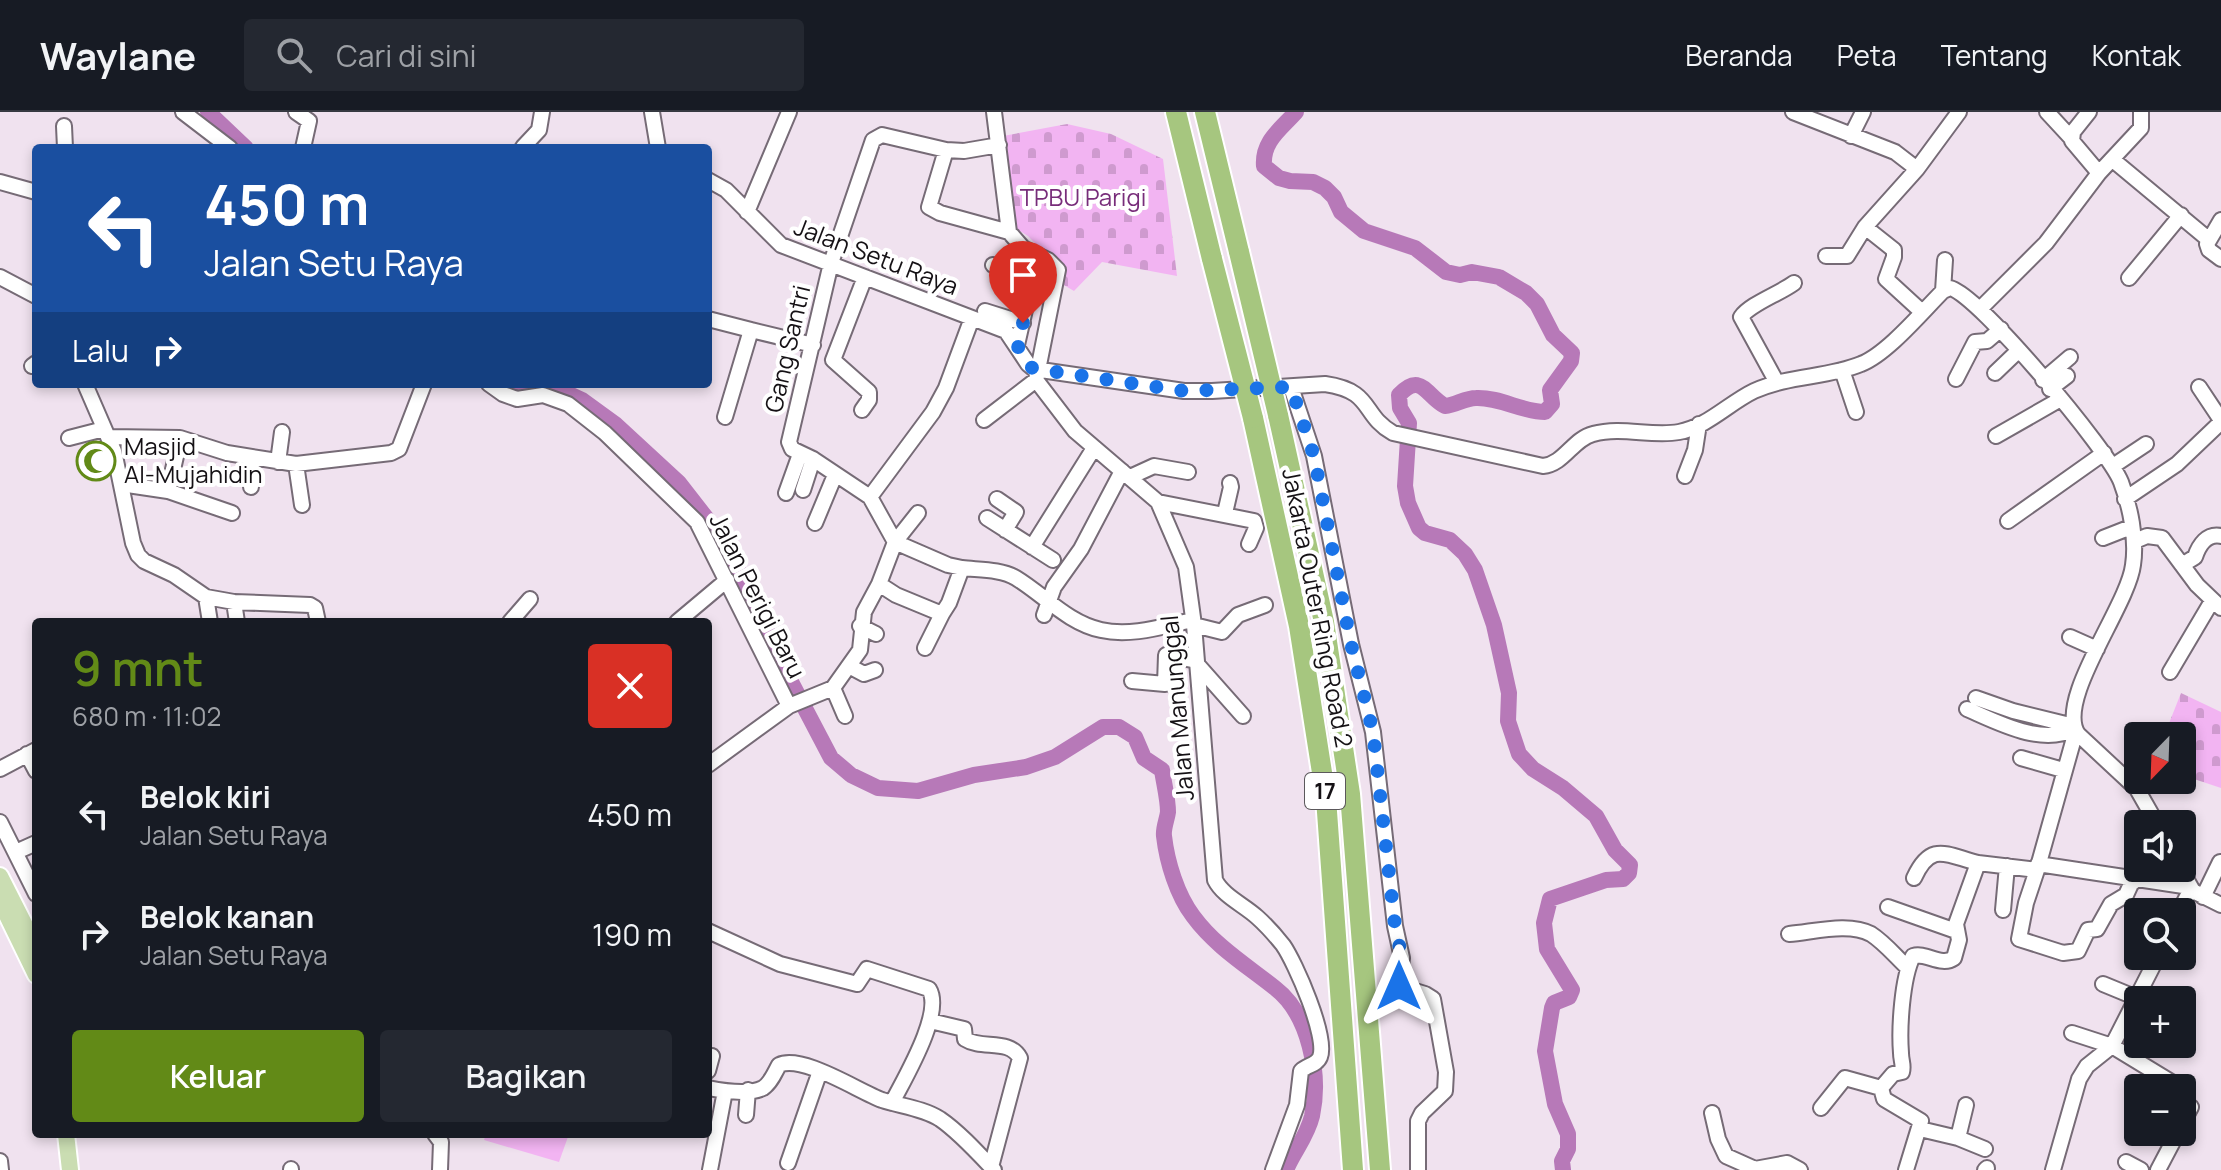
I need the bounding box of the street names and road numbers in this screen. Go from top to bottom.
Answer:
street label: Jalan Setu Raya [790,209,963,302]
street label: Gang Santri [756,282,817,416]
street label: Jakarta Outer Ring Road 2 [1275,465,1362,750]
street label: Jalan Perigi Baru [703,507,814,683]
street label: Jalan Manunggal [1152,614,1201,802]
road number: 17 [1305,773,1345,809]

